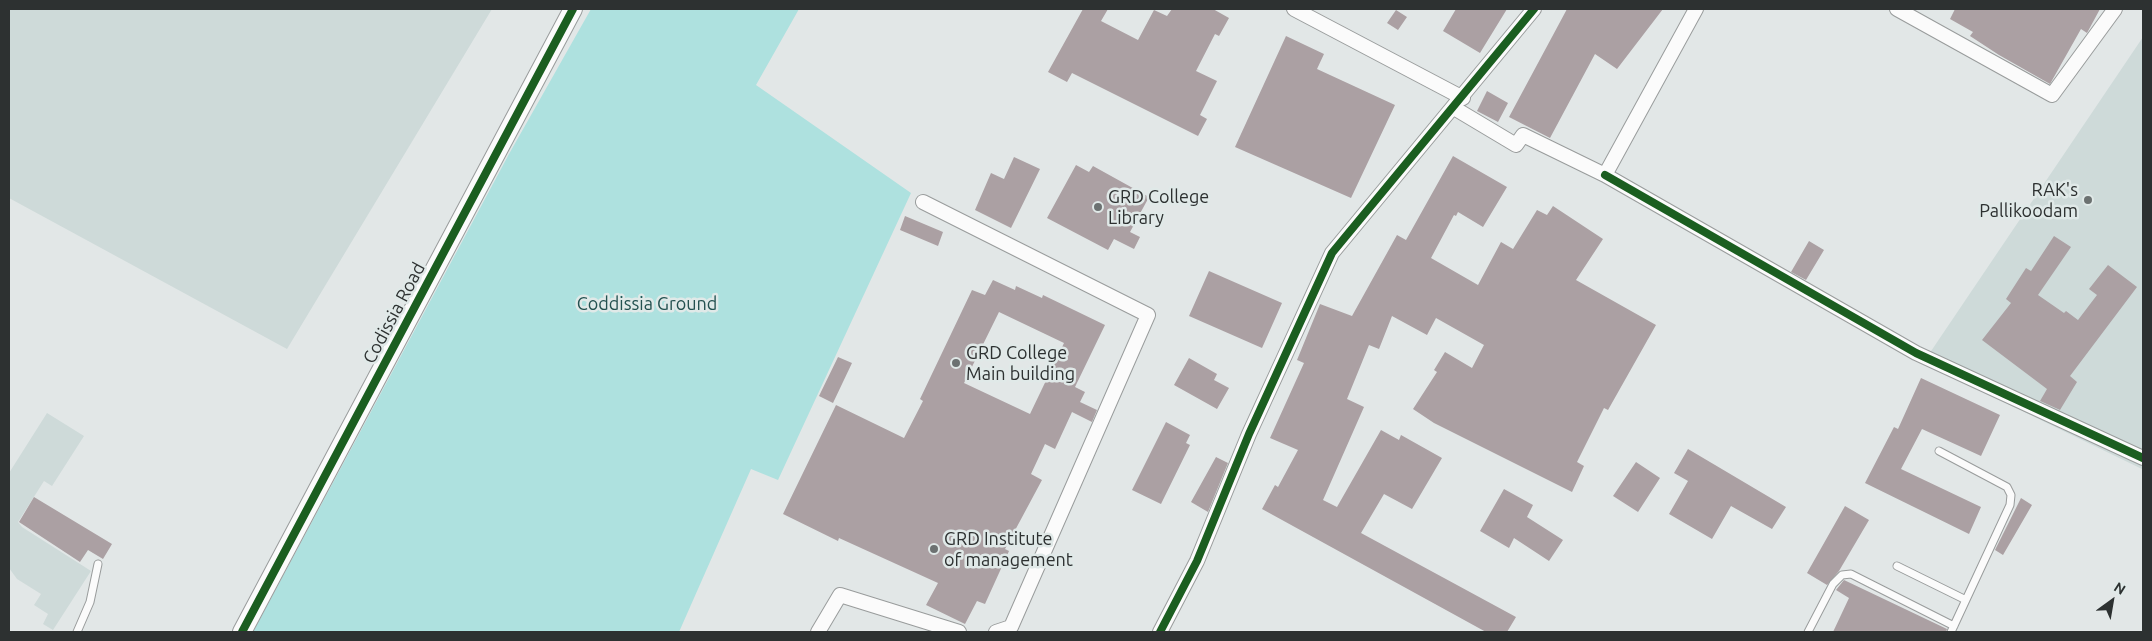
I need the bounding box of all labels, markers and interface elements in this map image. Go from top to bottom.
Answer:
place label: RAK's Pallikoodam [1979,179,2078,222]
place label: GRD College Library [1108,186,1209,228]
marker: RAK's Pallikoodam [2082,194,2094,206]
marker: GRD College Library [1092,201,1104,213]
street label: Codissia Road [358,259,430,367]
park label: Coddissia Ground [577,293,717,315]
place label: GRD College Main building [966,342,1075,384]
marker: GRD College Main building [950,357,962,369]
place label: GRD Institute of management [944,528,1073,570]
marker: GRD Institute of management [928,543,940,555]
north arrow [2087,576,2137,626]
text: N [2111,579,2129,598]

